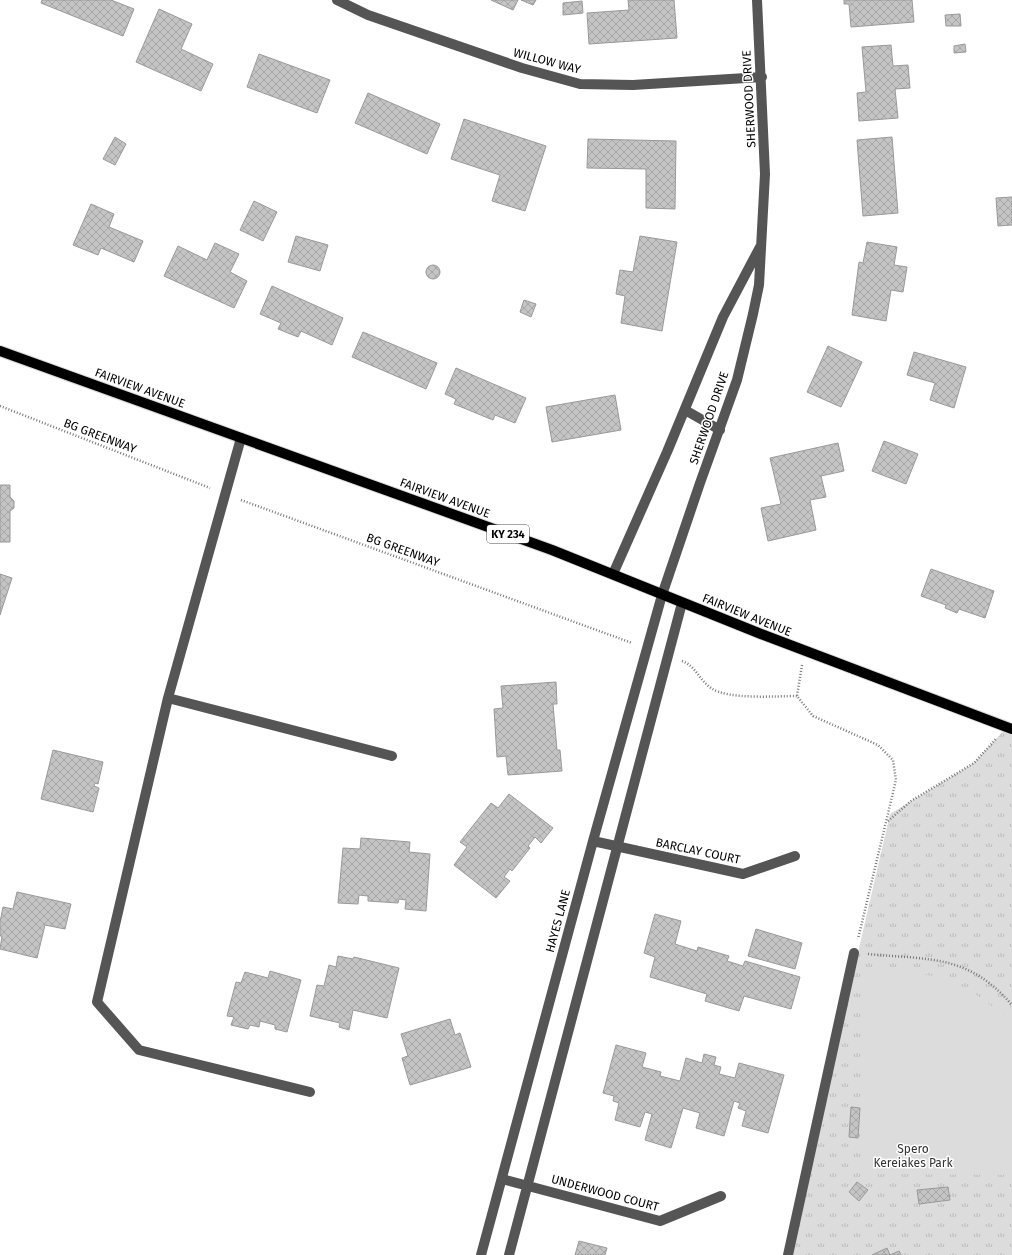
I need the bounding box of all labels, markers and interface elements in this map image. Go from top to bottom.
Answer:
street label: WILLOW WAY [512,45,583,77]
street label: SHERWOOD DRIVE [739,50,759,148]
street label: FAIRVIEW AVENUE [93,365,187,411]
street label: SHERWOOD DRIVE [687,370,731,466]
street label: BG GREENWAY [62,416,139,456]
street label: FAIRVIEW AVENUE [398,475,492,521]
road number: KY 234 [487,525,529,543]
street label: BG GREENWAY [365,530,442,570]
street label: FAIRVIEW AVENUE [700,591,794,639]
street label: BARCLAY COURT [654,835,742,867]
street label: HAYES LANE [543,888,573,954]
park label: Spero Kereiakes Park [873,1142,953,1170]
street label: UNDERWOOD COURT [550,1172,661,1214]

